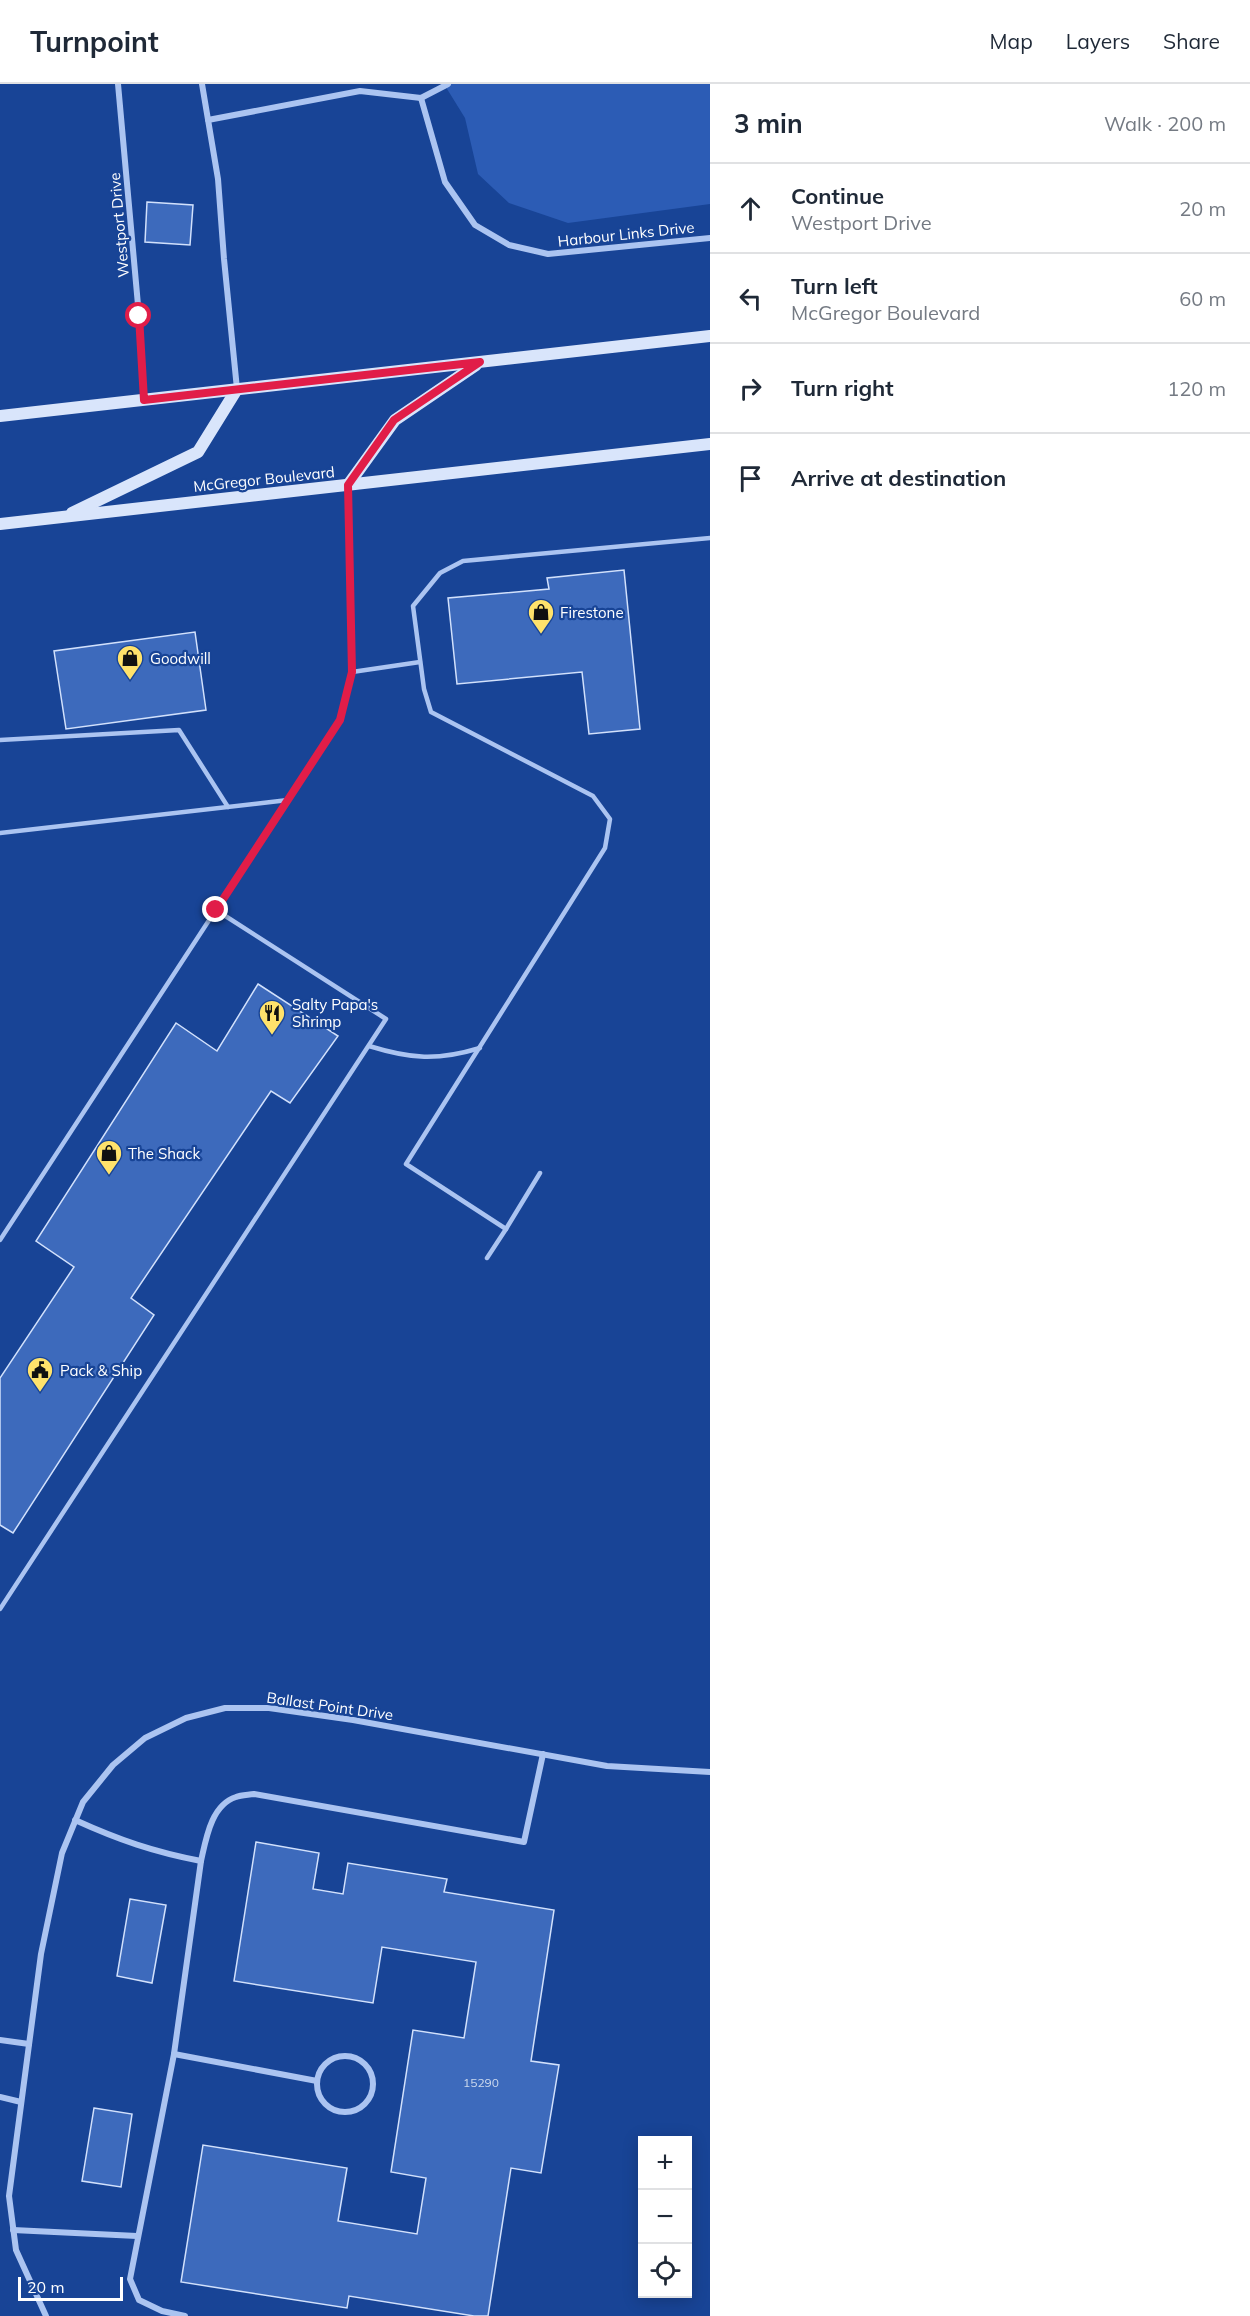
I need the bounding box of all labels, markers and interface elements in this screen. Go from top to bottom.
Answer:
text: Turnpoint [30,24,159,59]
text: Map [990,28,1033,54]
text: Layers [1066,28,1130,54]
text: Share [1163,28,1220,54]
text: 3 min [734,107,803,140]
text: Walk · 200 m [1104,111,1226,136]
street label: Westport Drive [105,172,133,278]
text: Continue [791,182,884,210]
icon: ahead [734,192,767,225]
text: 20 m [1179,196,1226,221]
text: Westport Drive [791,210,932,235]
street label: Harbour Links Drive [557,217,695,251]
text: Turn left [791,272,878,300]
icon: left [734,282,767,315]
text: 60 m [1179,286,1226,311]
text: McGregor Boulevard [791,300,980,325]
route start [125,302,151,328]
icon: right [734,372,767,405]
text: Turn right [791,374,894,402]
text: 120 m [1167,376,1226,401]
street label: McGregor Boulevard [192,462,336,496]
icon: arrive [734,462,767,495]
text: Arrive at destination [791,464,1006,492]
shop icon: Firestone [526,597,556,635]
place label: Firestone [560,603,624,622]
shop icon: Goodwill [115,643,145,681]
place label: Goodwill [150,649,211,668]
route end [202,896,228,922]
place label: Salty Papa's Shrimp [292,995,378,1031]
restaurant icon: Salty Papa's Shrimp [257,998,287,1036]
shop icon: The Shack [94,1138,124,1176]
place label: The Shack [128,1144,200,1163]
public building icon: Pack & Ship [25,1355,55,1393]
place label: Pack & Ship [60,1361,142,1380]
street label: Ballast Point Drive [265,1688,395,1724]
house number: 15290 [463,2075,499,2090]
map controls [638,2136,692,2298]
button: + [638,2136,692,2190]
button: − [638,2190,692,2244]
button: locate [638,2244,692,2298]
scale bar [18,2274,123,2302]
text: 20 m [27,2277,64,2297]

